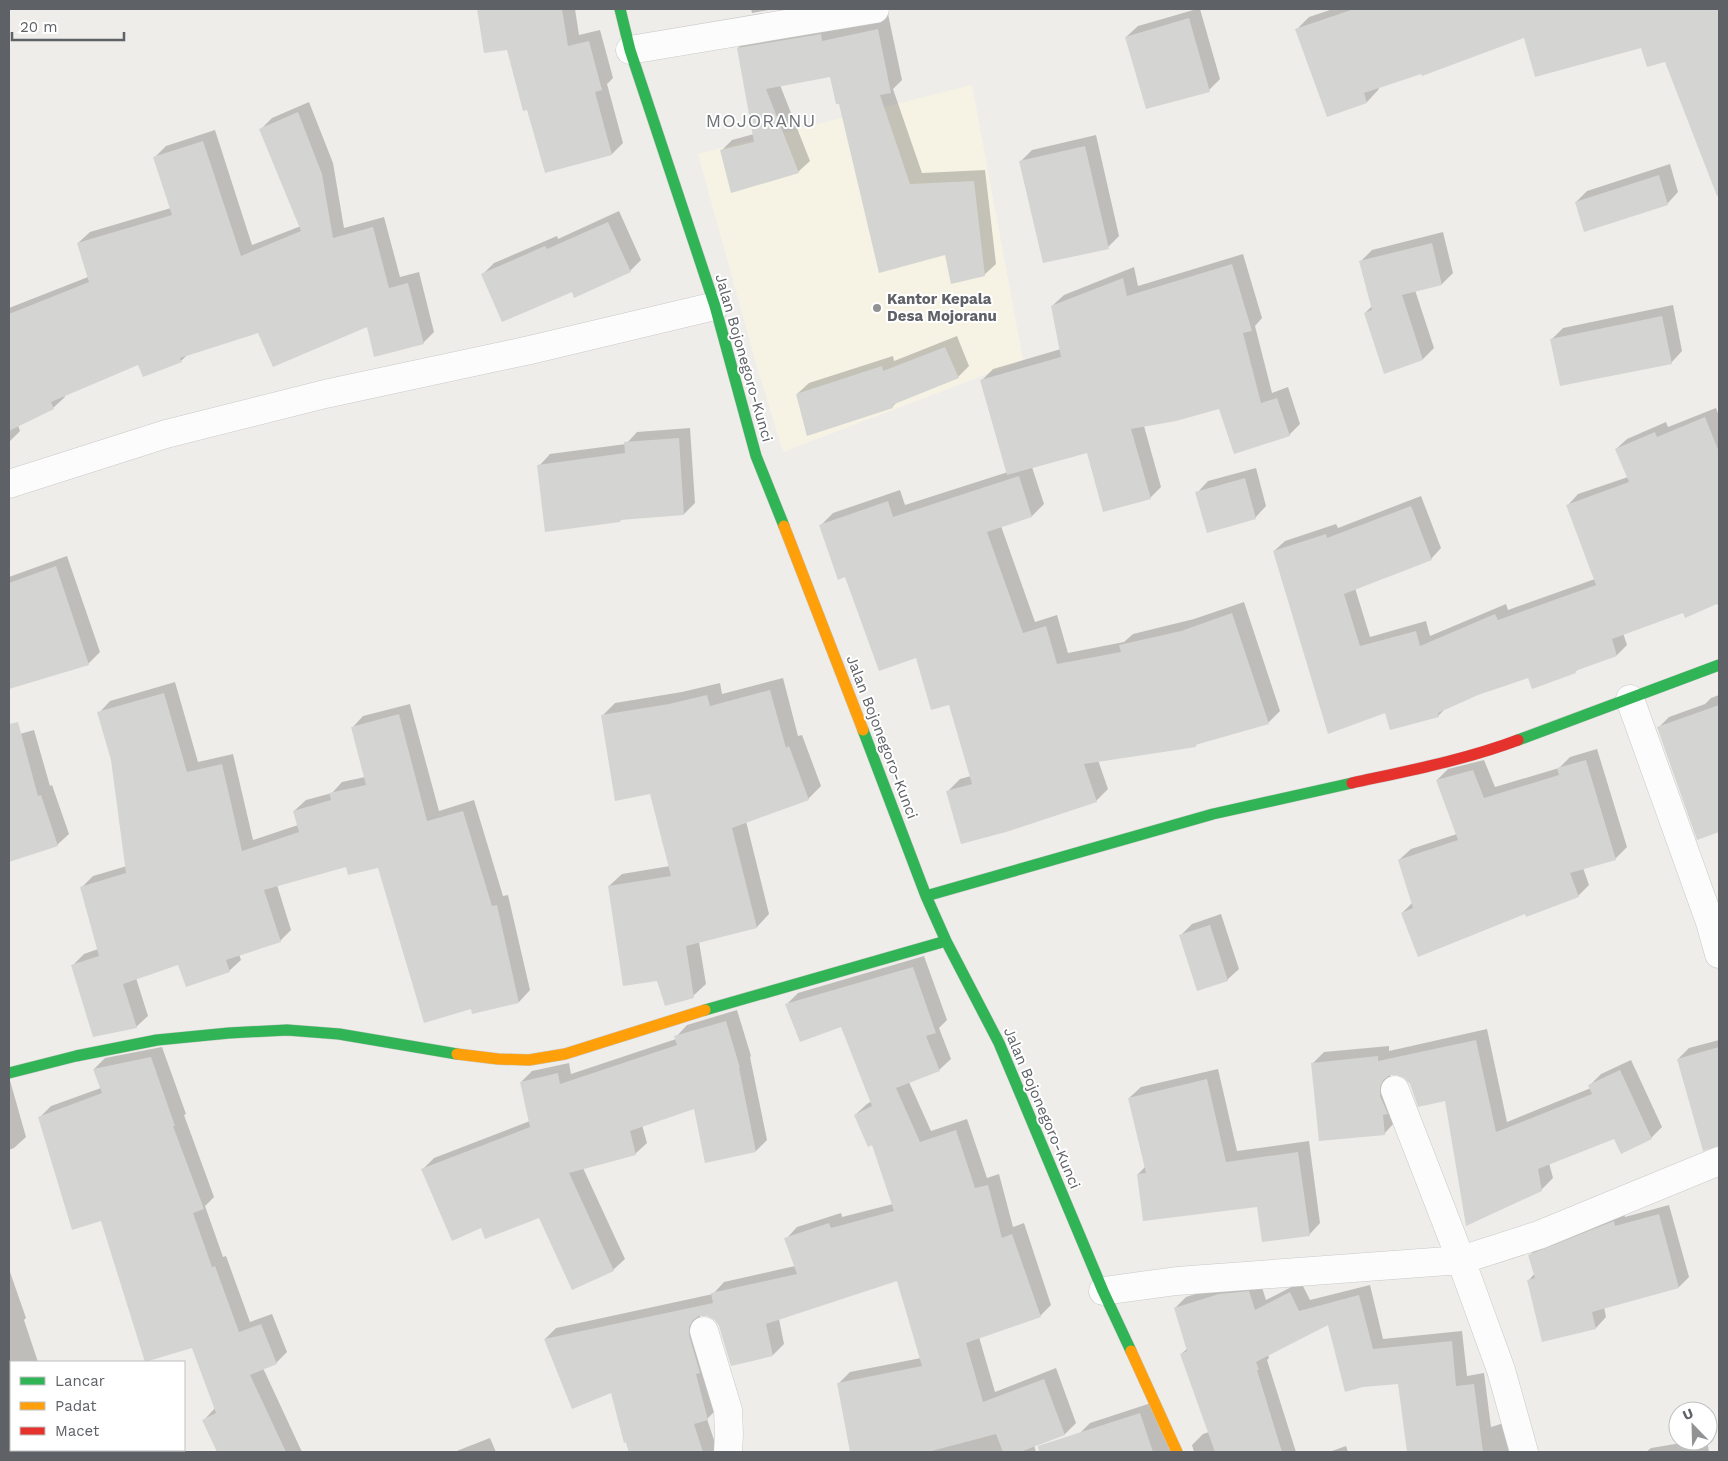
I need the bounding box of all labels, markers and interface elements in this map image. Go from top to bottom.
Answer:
scale bar [12,10,125,42]
text: 20 m [20,18,58,36]
district label: MOJORANU [706,110,816,131]
street label: Jalan Bojonegoro-Kunci [711,272,777,444]
place label: Kantor Kepala Desa Mojoranu [887,290,997,325]
marker: Kantor Kepala Desa Mojoranu [871,302,883,314]
street label: Jalan Bojonegoro-Kunci [842,653,922,821]
street label: Jalan Bojonegoro-Kunci [1000,1024,1084,1192]
legend [10,1361,185,1451]
text: Lancar [55,1372,105,1390]
text: Padat [55,1397,97,1415]
north arrow [1668,1401,1718,1451]
text: U [1680,1405,1696,1423]
text: Macet [55,1422,100,1440]

